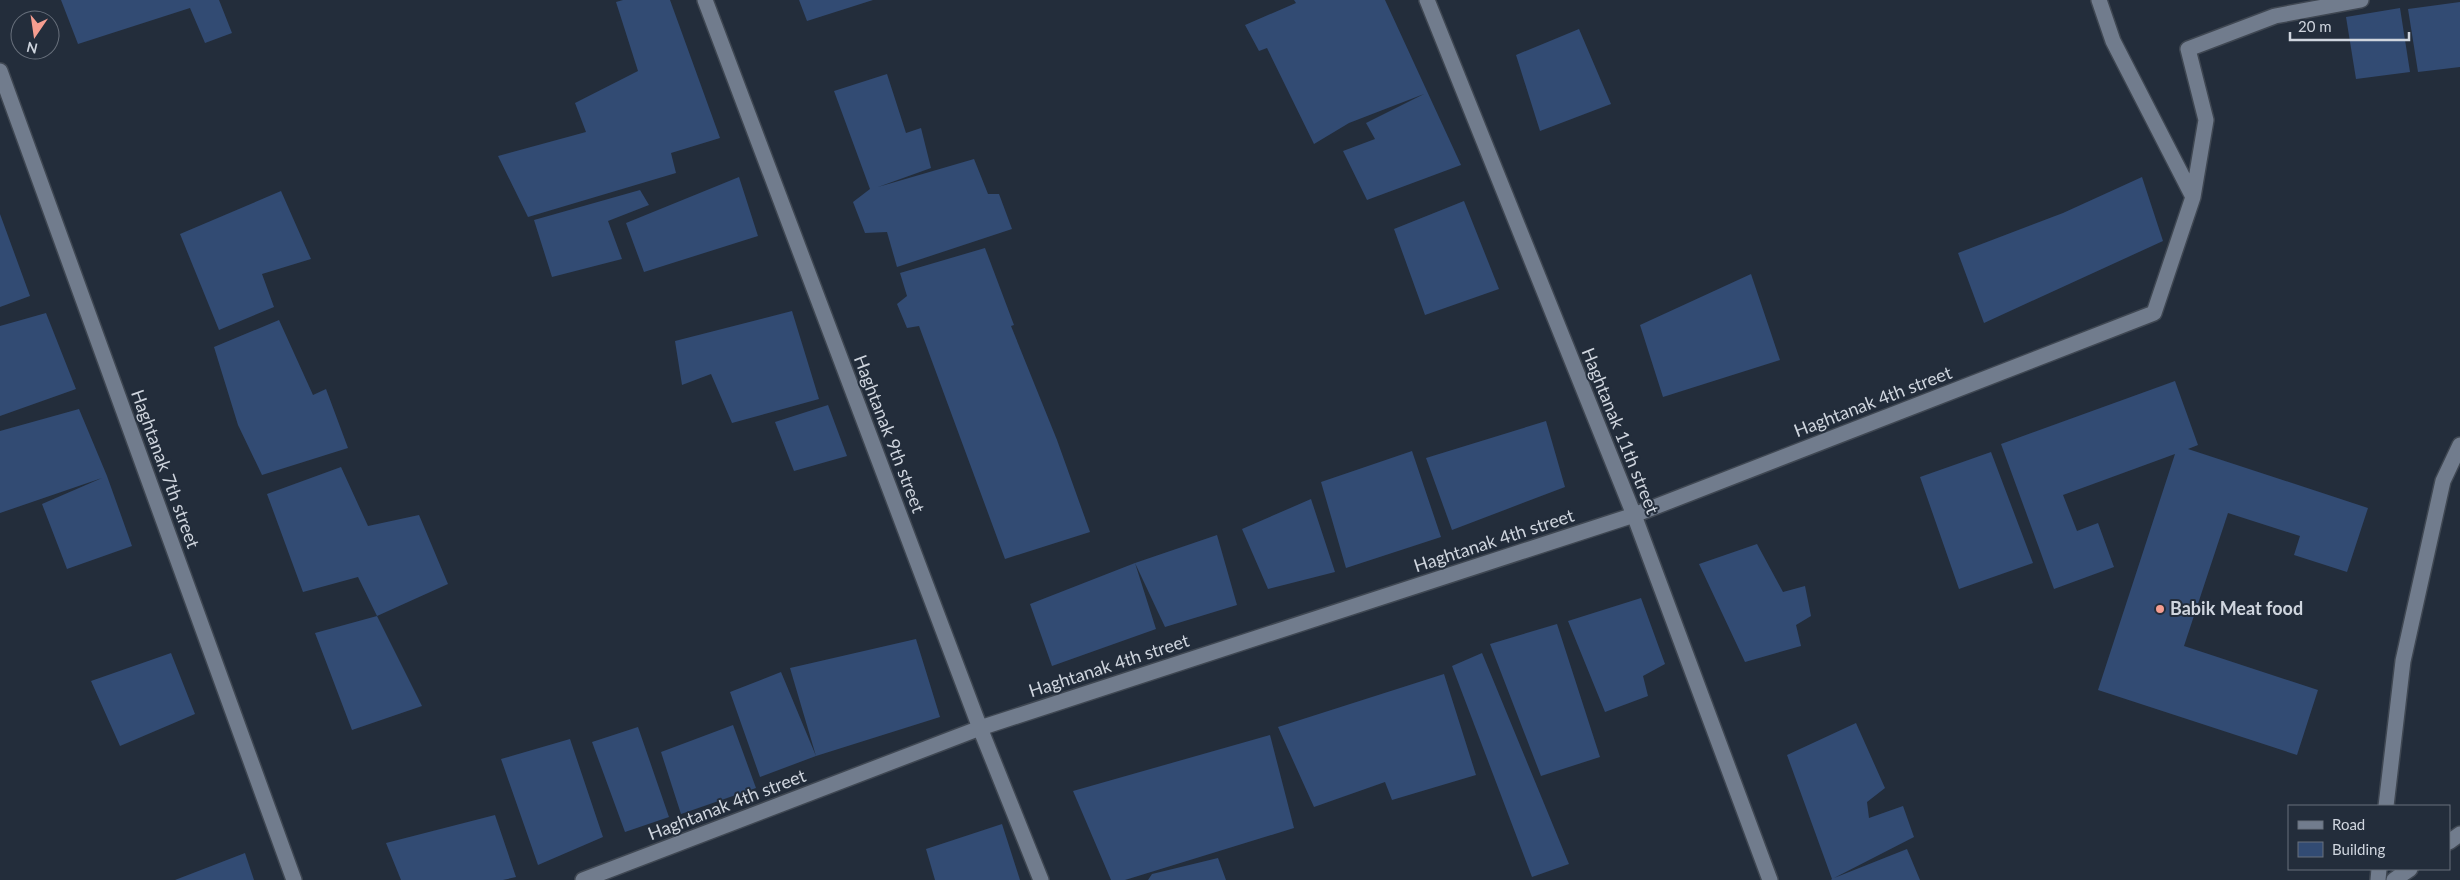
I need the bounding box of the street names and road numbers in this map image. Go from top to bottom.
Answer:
street label: Haghtanak 11th street [1577,344,1665,518]
street label: Haghtanak 9th street [850,352,930,516]
street label: Haghtanak 4th street [1791,361,1955,441]
street label: Haghtanak 7th street [127,386,205,551]
street label: Haghtanak 4th street [1411,504,1577,576]
street label: Haghtanak 4th street [1026,629,1192,701]
street label: Haghtanak 4th street [645,764,809,844]

